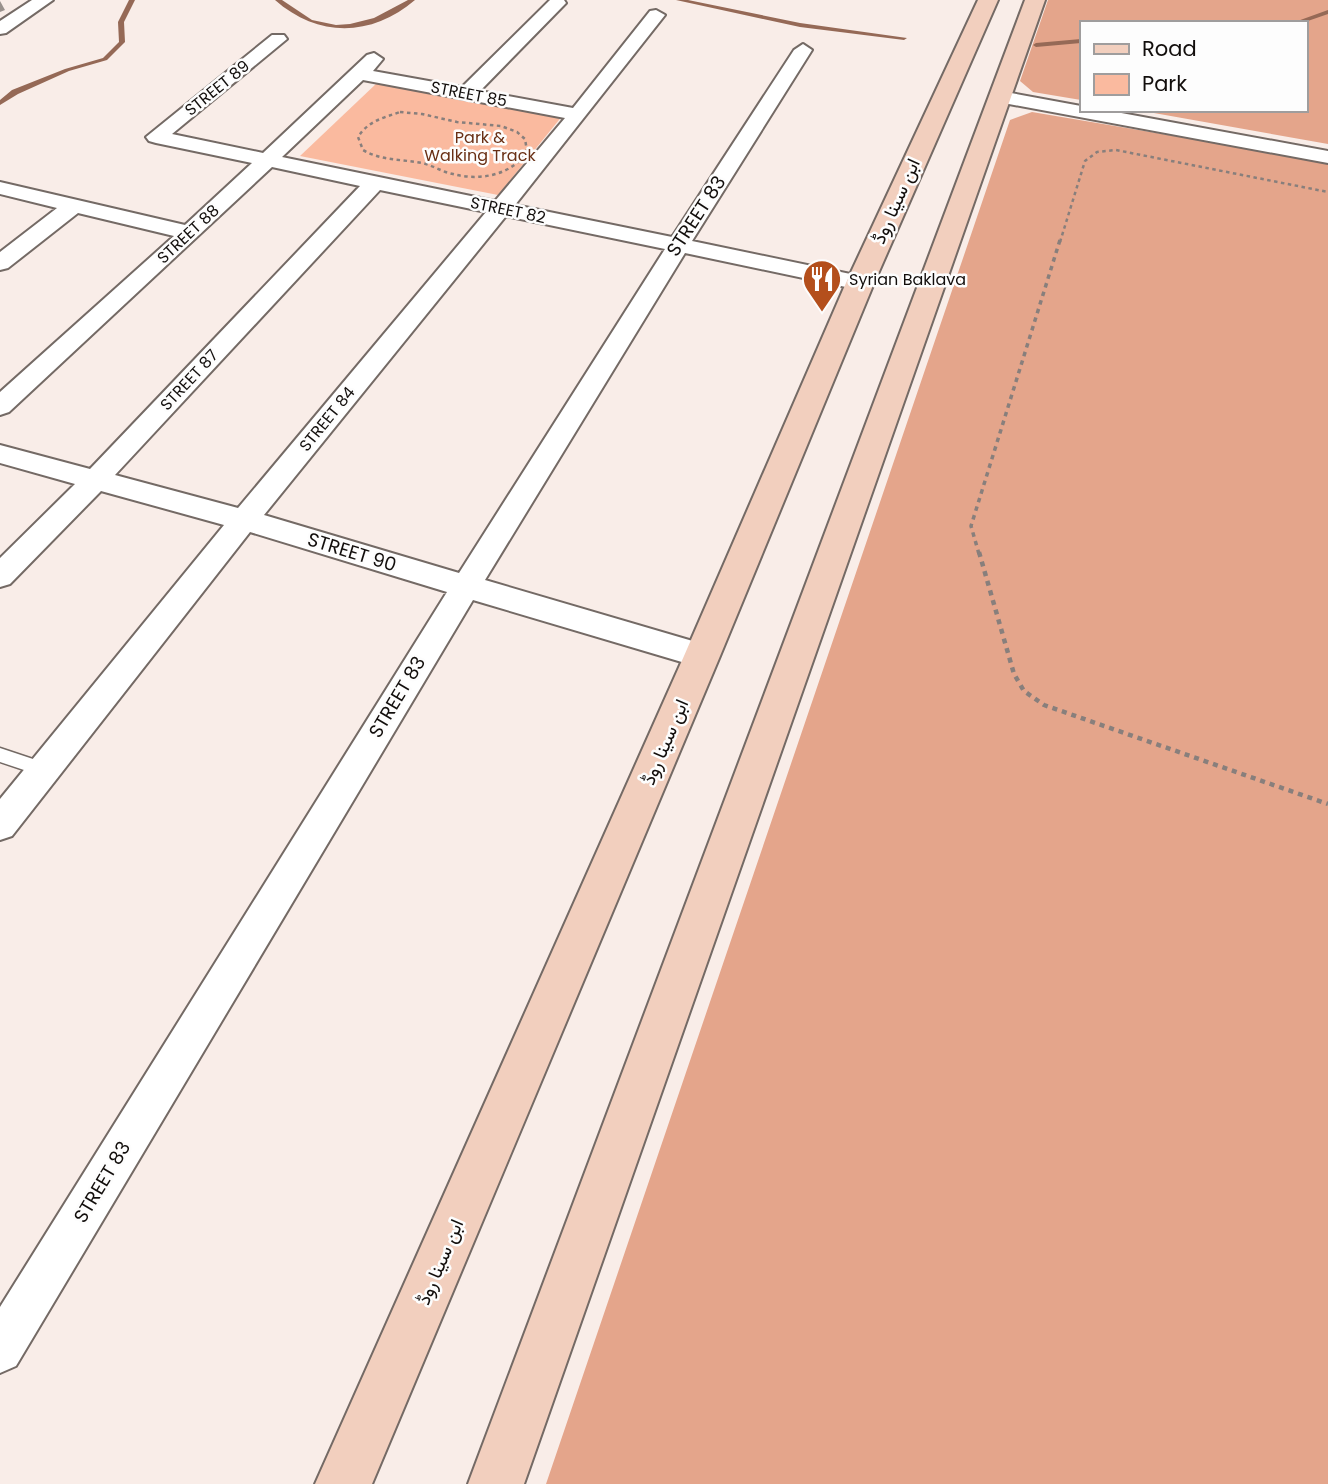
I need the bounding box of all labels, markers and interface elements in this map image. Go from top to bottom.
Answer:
legend [1080,21,1307,112]
text: Road [1142,34,1197,63]
street label: STREET 89 [180,55,254,121]
text: Park [1142,69,1187,98]
street label: STREET 85 [429,75,509,113]
park label: Park & Walking Track [424,126,536,167]
street label: ابن سینا روڈ [865,154,927,248]
street label: STREET 83 [660,170,732,262]
street label: STREET 82 [468,191,548,229]
street label: STREET 88 [152,199,224,269]
restaurant icon: Syrian Baklava [801,258,843,313]
place label: Syrian Baklava [849,268,966,291]
street label: STREET 87 [155,344,223,416]
street label: STREET 84 [294,382,360,456]
street label: STREET 90 [304,526,400,578]
street label: STREET 83 [362,651,432,743]
street label: ابن سینا روڈ [635,695,695,789]
street label: STREET 83 [67,1136,137,1228]
street label: ابن سینا روڈ [410,1215,470,1309]

